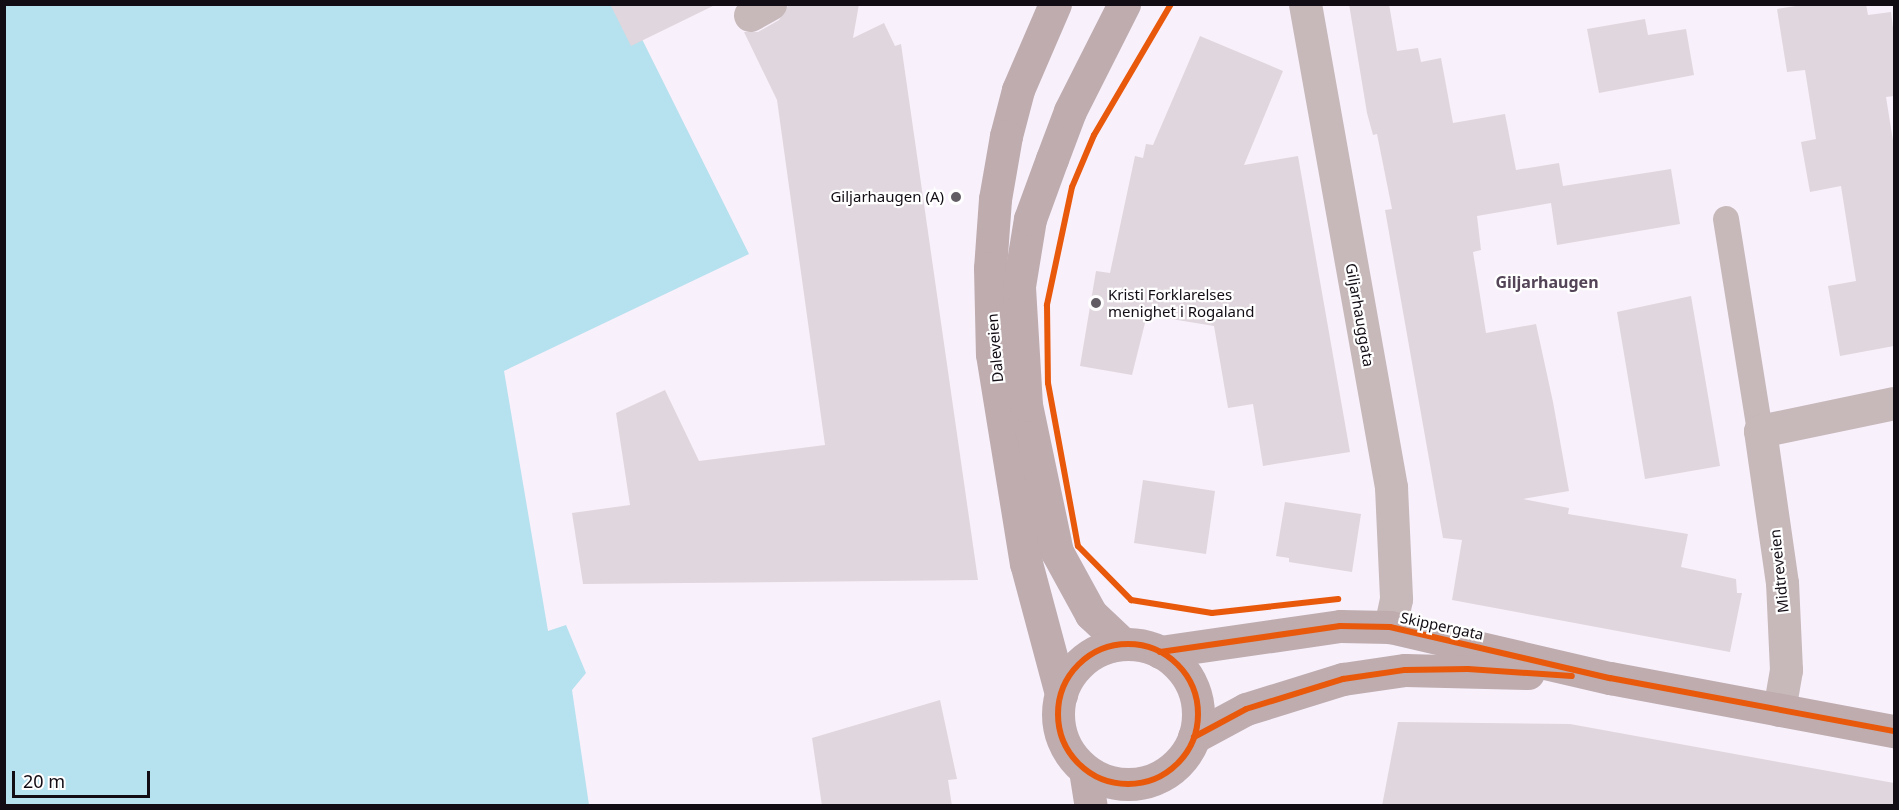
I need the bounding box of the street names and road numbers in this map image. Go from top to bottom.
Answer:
street label: Giljarhauggata [1342,262,1378,368]
street label: Daleveien [983,313,1007,383]
street label: Midtreveien [1766,528,1792,614]
street label: Skippergata [1399,608,1485,644]

